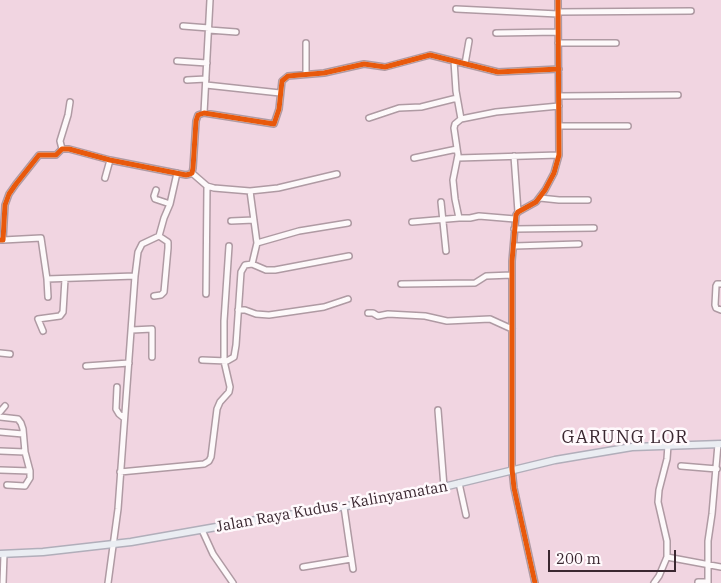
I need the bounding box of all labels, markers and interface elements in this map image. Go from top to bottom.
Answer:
district label: GARUNG LOR [560,427,690,449]
street label: Jalan Raya Kudus - Kalinyamatan [215,478,449,536]
scale bar [551,540,678,572]
text: 200 m [556,549,601,568]

